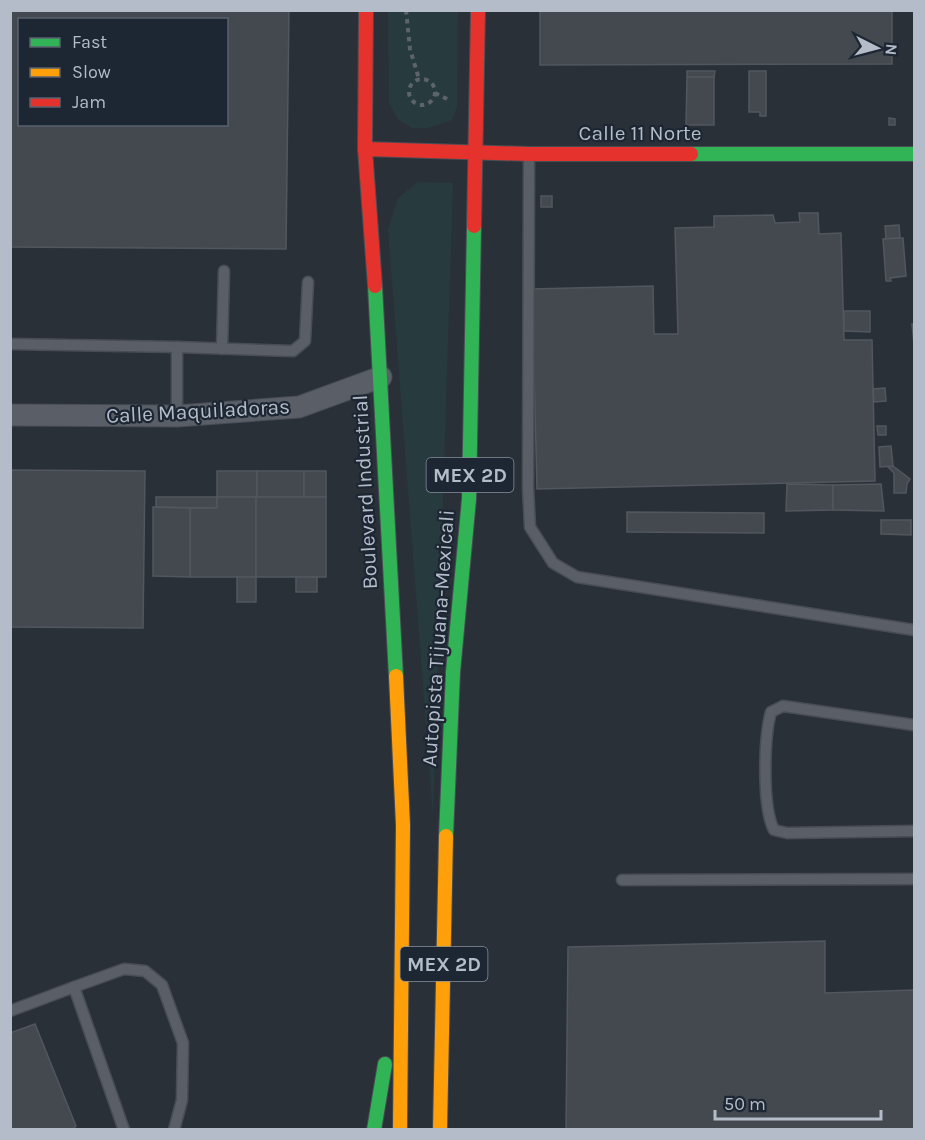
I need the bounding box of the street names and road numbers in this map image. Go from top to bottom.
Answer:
street label: Calle 11 Norte [579,121,701,145]
street label: Calle Maquiladoras [105,394,291,428]
street label: Boulevard Industrial [348,394,382,590]
road number: MEX 2D [426,458,514,492]
street label: Autopista Tijuana-Mexicali [417,509,459,767]
road number: MEX 2D [400,947,488,981]

